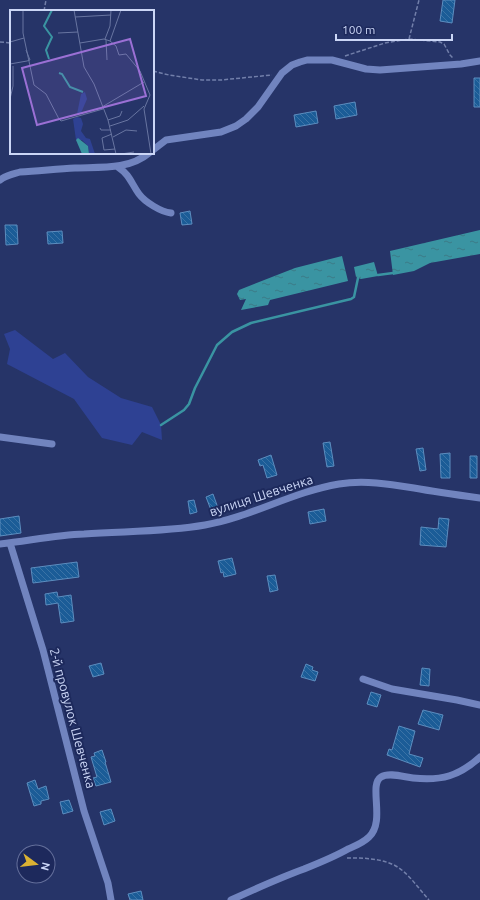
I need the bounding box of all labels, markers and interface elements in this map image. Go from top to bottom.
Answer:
inset map [10,10,154,154]
scale bar [336,16,452,42]
text: 100 m [342,23,375,36]
street label: вулиця Шевченка [207,472,315,518]
street label: 2-й провулок Шевченка [48,646,98,790]
north arrow [16,844,56,884]
text: N [39,861,53,872]

